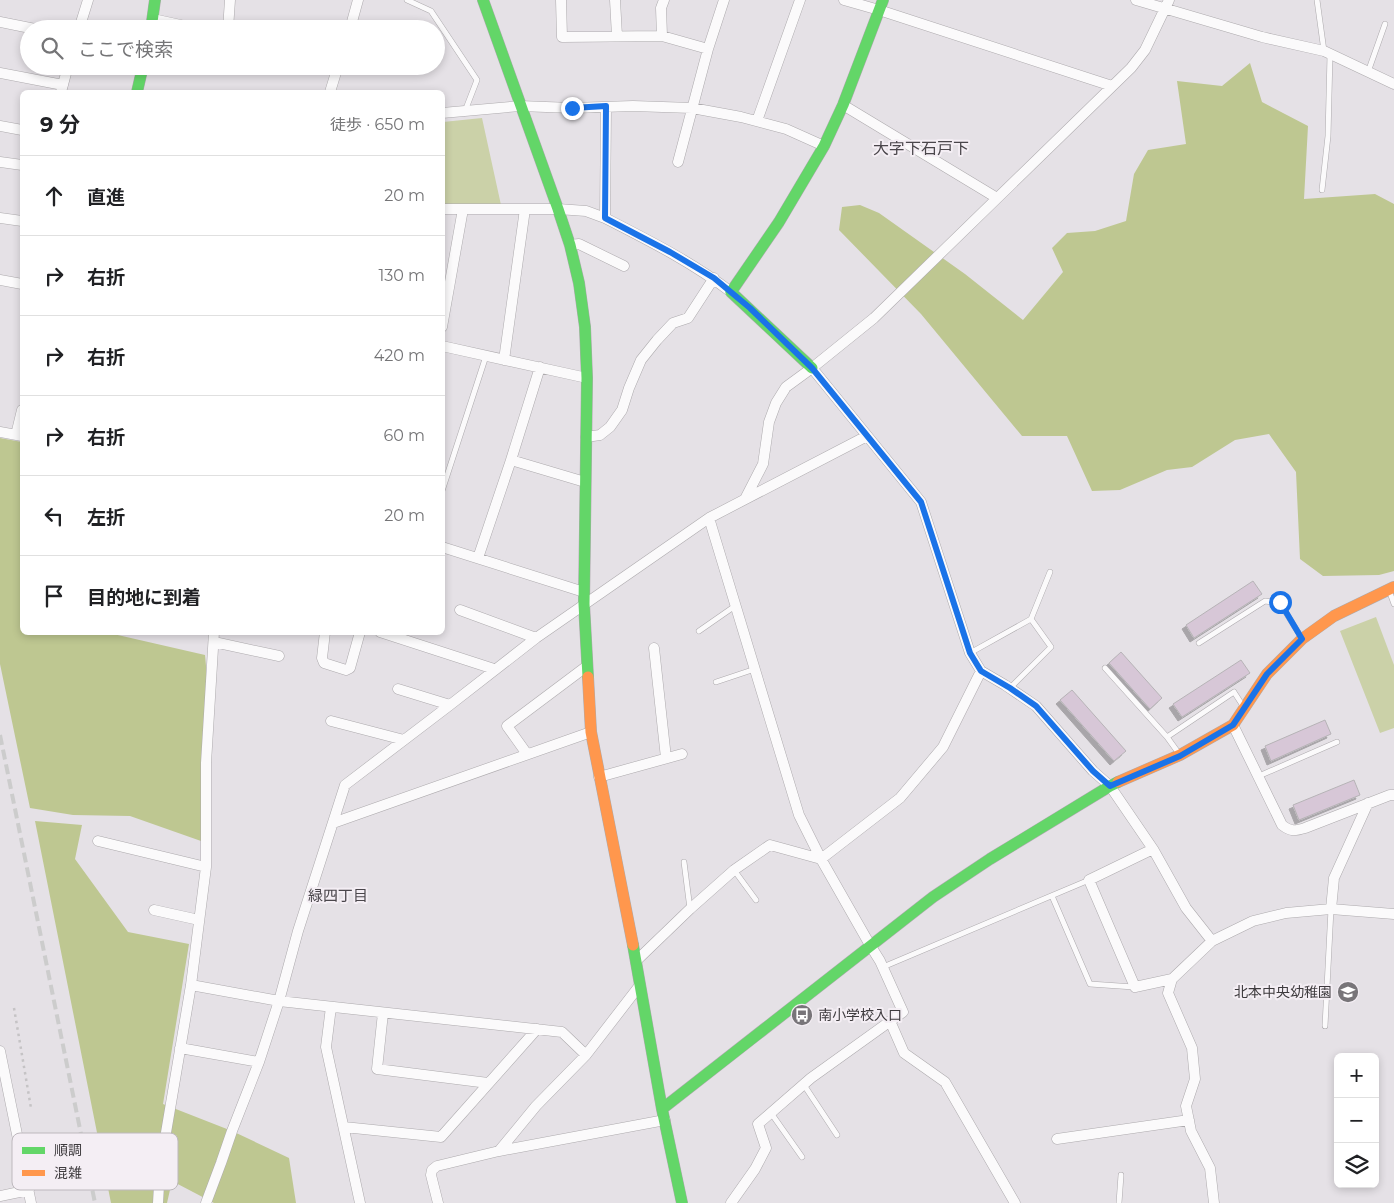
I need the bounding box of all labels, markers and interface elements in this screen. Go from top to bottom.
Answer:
search box [20,20,445,75]
icon: search [38,34,66,62]
text: ここで検索 [78,38,173,61]
route end [561,97,584,120]
text: 9 分 [40,112,80,137]
text: 徒歩 · 650 m [330,115,425,134]
district label: 大字下石戸下 [873,139,969,158]
icon: ahead [40,182,68,210]
text: 直進 [87,186,125,209]
text: 20 m [384,186,425,205]
icon: right [40,262,68,290]
text: 右折 [87,266,125,289]
text: 130 m [378,266,425,285]
icon: right [40,342,68,370]
text: 右折 [87,346,125,369]
text: 420 m [374,346,425,365]
icon: right [40,422,68,450]
text: 右折 [87,426,125,449]
text: 60 m [383,426,425,445]
icon: left [40,502,68,530]
text: 左折 [87,506,125,529]
text: 20 m [384,506,425,525]
icon: arrive [40,582,68,610]
text: 目的地に到着 [87,586,201,609]
route start [1269,591,1292,614]
district label: 緑四丁目 [308,886,368,905]
school or university icon: 北本中央幼稚園 [1336,980,1360,1004]
place label: 北本中央幼稚園 [1234,983,1332,1001]
bus stop icon: 南小学校入口 [790,1003,814,1027]
place label: 南小学校入口 [818,1006,902,1024]
map controls [1334,1053,1379,1188]
button: + [1334,1053,1379,1098]
button: − [1334,1098,1379,1143]
legend [12,1133,178,1190]
text: 順調 [54,1141,82,1159]
button: layers [1334,1143,1379,1188]
text: 混雑 [54,1164,82,1182]

